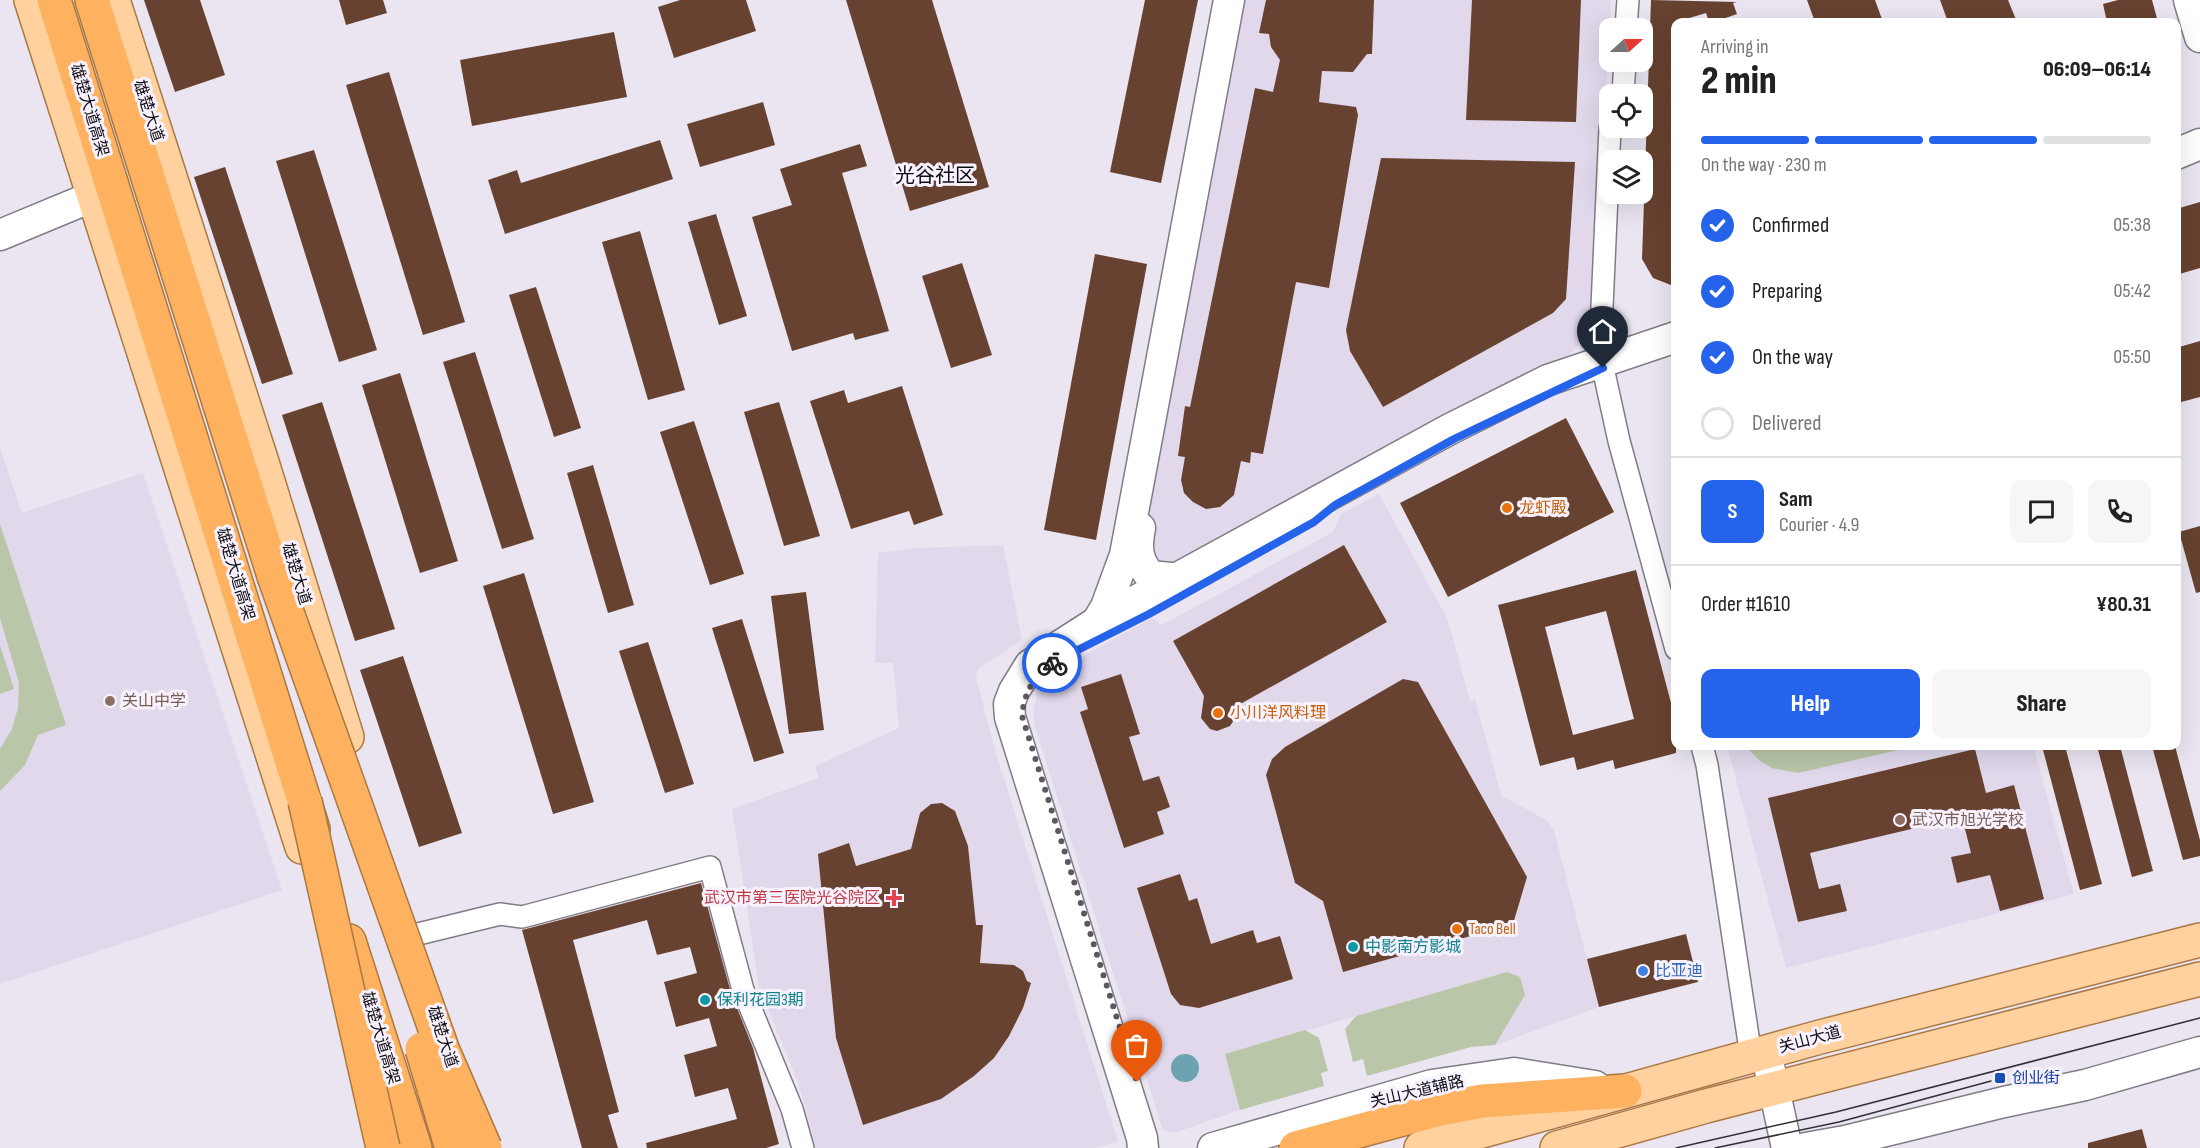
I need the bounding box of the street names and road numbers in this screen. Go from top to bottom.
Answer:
street label: 雄楚大道高架 [66,61,112,159]
street label: 雄楚大道 [129,78,167,144]
street label: 雄楚大道高架 [212,525,258,623]
street label: 雄楚大道 [278,541,314,607]
street label: 雄楚大道高架 [357,989,403,1087]
street label: 雄楚大道 [423,1004,461,1070]
street label: 关山大道 [1777,1023,1843,1057]
street label: 关山大道辅路 [1368,1072,1466,1112]

